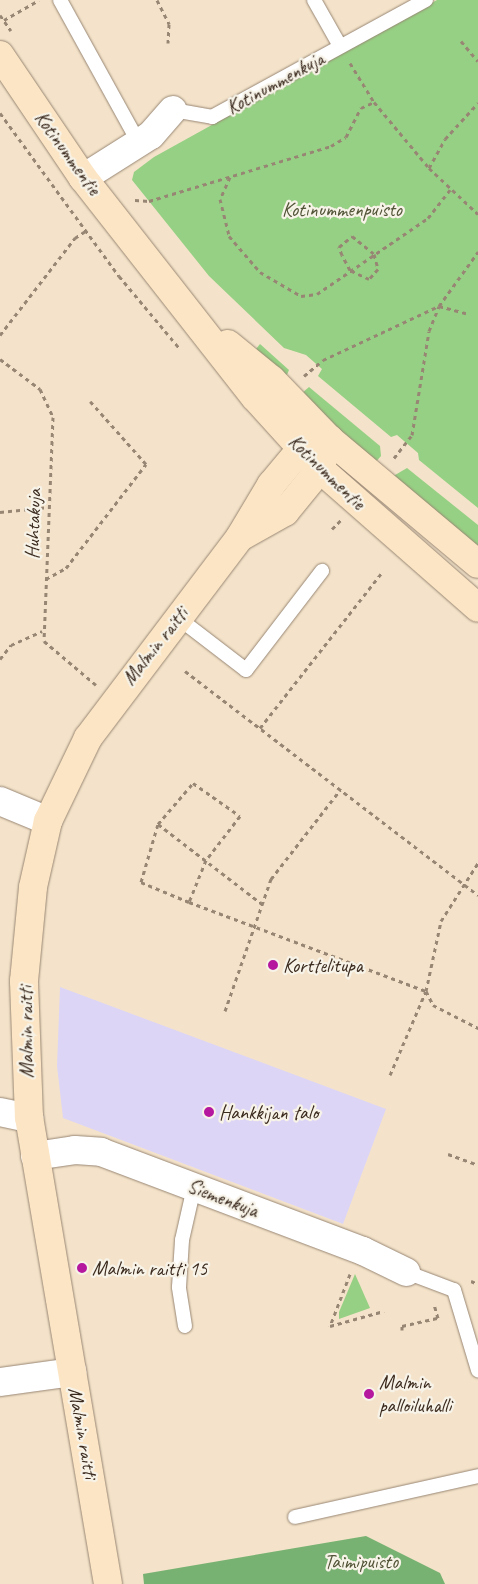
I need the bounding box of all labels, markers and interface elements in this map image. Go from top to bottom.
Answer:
street label: Kotinummenkuja [222,46,328,120]
street label: Kotinummentie [30,106,106,200]
park label: Kotinummenpuisto [282,197,402,221]
street label: Kotinummentie [284,429,370,515]
street label: Huhtakuja [20,489,46,559]
street label: Malmin raitti [117,602,193,690]
place label: Korttelitupa [283,953,363,977]
marker: Korttelitupa [267,959,279,971]
street label: Malmin raitti [13,985,39,1079]
place label: Hankkijan talo [219,1100,318,1124]
marker: Hankkijan talo [203,1106,215,1118]
street label: Siemenkuja [184,1174,262,1222]
place label: Malmin raitti 15 [92,1256,208,1280]
marker: Malmin raitti 15 [76,1262,88,1274]
place label: Malmin palloiluhalli [379,1370,451,1417]
street label: Malmin raitti [63,1385,103,1481]
marker: Malmin palloiluhalli [363,1388,375,1400]
park label: Taimipuisto [324,1549,398,1573]

